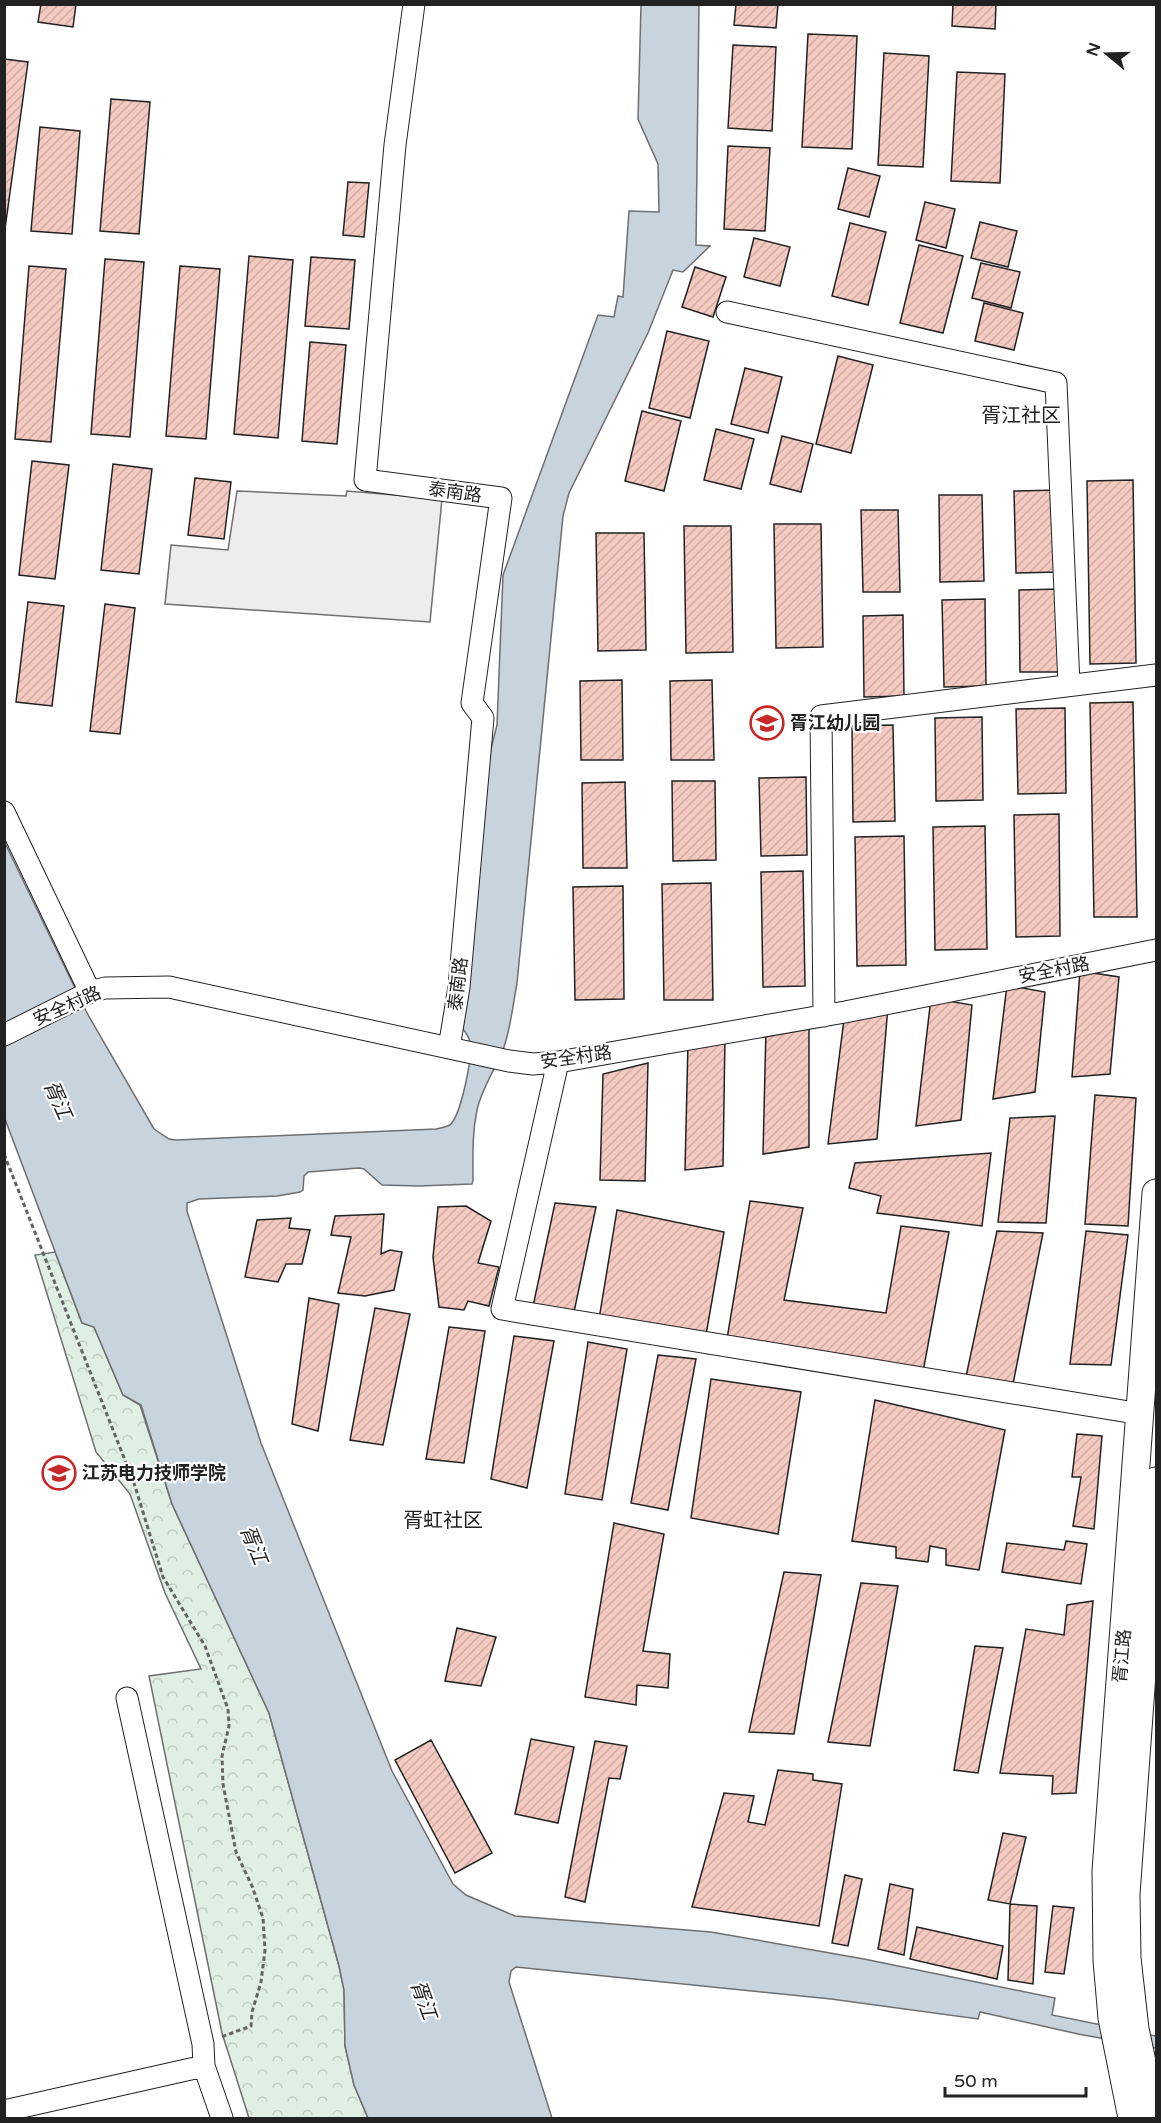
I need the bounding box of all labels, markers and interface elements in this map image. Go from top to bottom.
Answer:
north arrow [1077,24,1137,84]
text: N [1082,40,1105,59]
district label: 胥江社区 [981,404,1061,428]
street label: 泰南路 [427,477,483,507]
school or university icon: 胥江幼儿园 [749,705,785,741]
place label: 胥江幼儿园 [790,712,880,734]
street label: 安全村路 [1017,952,1091,988]
street label: 泰南路 [444,956,472,1012]
street label: 安全村路 [30,981,104,1031]
street label: 安全村路 [539,1041,613,1073]
water label: 胥江 [38,1077,77,1125]
school or university icon: 江苏电力技师学院 [41,1455,77,1491]
place label: 江苏电力技师学院 [82,1462,226,1484]
district label: 胥虹社区 [403,1509,483,1533]
water label: 胥江 [234,1522,272,1570]
street label: 胥江路 [1109,1628,1135,1684]
water label: 胥江 [405,1977,442,2025]
scale bar [945,2060,1086,2098]
text: 50 m [954,2070,998,2092]

